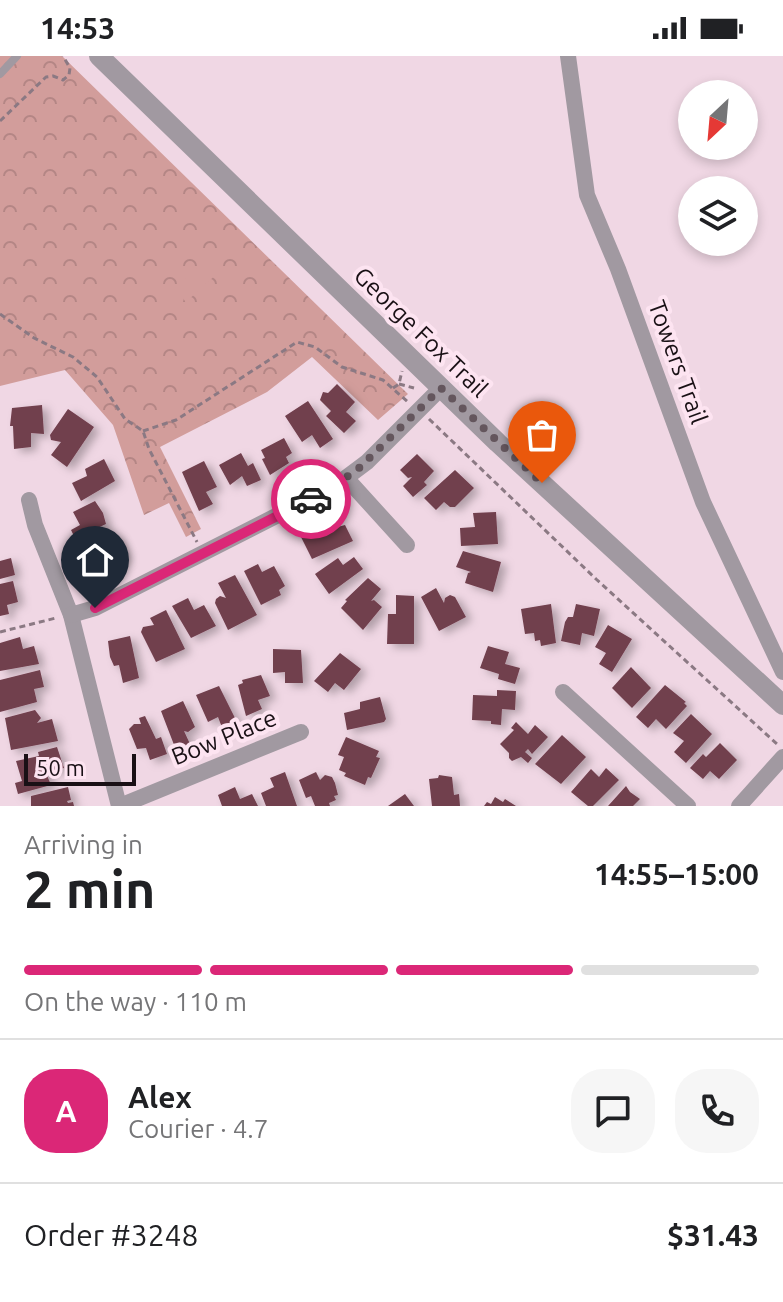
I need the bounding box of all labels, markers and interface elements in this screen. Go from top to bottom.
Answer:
text: 14:53 [40,11,115,45]
north arrow [678,80,758,160]
map controls [678,80,758,256]
button: layers [678,176,758,256]
street label: George Fox Trail [349,262,493,402]
street label: Towers Trail [643,297,713,427]
pin [508,401,576,483]
icon: bag [520,413,564,457]
courier [271,459,351,539]
icon: car [289,477,333,521]
pin [61,526,129,608]
icon: home [73,538,117,582]
street label: Bow Place [168,704,280,770]
scale bar [24,750,136,786]
text: 50 m [36,755,85,780]
text: Arriving in [24,830,143,859]
text: 14:55–15:00 [594,857,759,891]
text: 2 min [24,860,155,918]
text: On the way · 110 m [24,987,247,1016]
button: chat [571,1069,655,1153]
button: phone [675,1069,759,1153]
text: Alex [128,1080,192,1114]
text: A [55,1094,77,1128]
text: Courier · 4.7 [128,1114,268,1143]
text: Order #3248 [24,1218,198,1252]
text: $31.43 [667,1218,759,1252]

